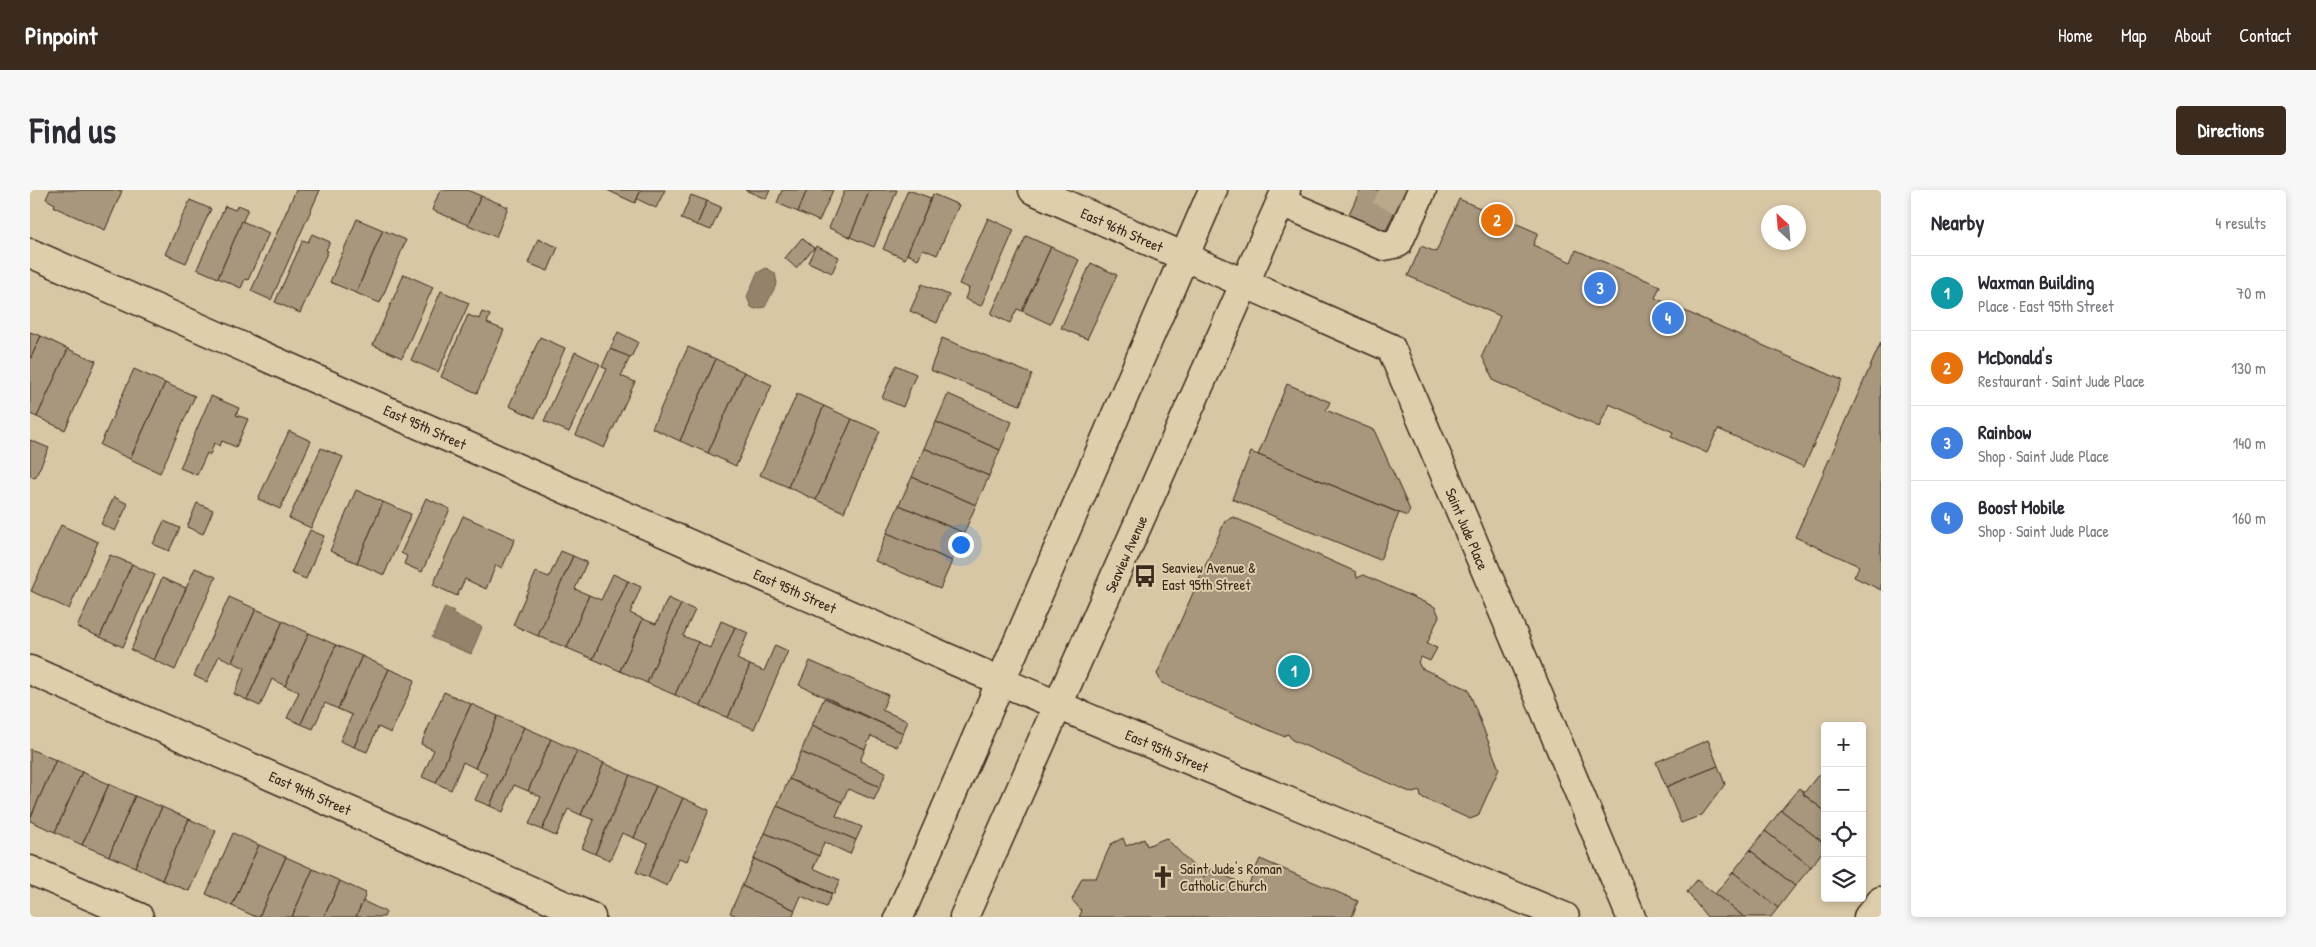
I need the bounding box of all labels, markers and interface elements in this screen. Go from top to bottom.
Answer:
text: Pinpoint [25,19,97,51]
text: Home [2058,23,2093,48]
text: Map [2121,23,2146,48]
text: About [2174,23,2211,48]
text: Contact [2239,23,2291,48]
button: Directions [2176,106,2286,155]
text: Find us [30,107,116,154]
pin: 2 [1481,201,1513,239]
street label: East 96th Street [1077,202,1167,258]
north arrow [1761,205,1806,250]
text: Nearby [1931,208,1984,237]
text: 4 results [2215,212,2266,234]
pin: 3 [1584,269,1616,307]
text: Waxman Building [1978,269,2094,295]
text: 1 [1944,282,1950,304]
text: 70 m [2236,282,2266,304]
text: Place · East 95th Street [1978,295,2114,317]
pin: 4 [1652,299,1684,337]
text: McDonald's [1978,344,2052,370]
text: 2 [1943,357,1951,379]
text: 130 m [2231,357,2266,379]
text: Restaurant · Saint Jude Place [1978,370,2145,392]
street label: East 95th Street [380,399,470,455]
text: Rainbow [1978,419,2031,445]
text: 3 [1943,432,1951,454]
text: 140 m [2232,432,2266,454]
text: Shop · Saint Jude Place [1978,445,2109,467]
street label: Saint Jude Place [1440,485,1494,573]
text: Boost Mobile [1978,494,2065,520]
text: 4 [1944,507,1950,529]
text: 160 m [2232,507,2266,529]
street label: Seaview Avenue [1100,512,1152,596]
text: Shop · Saint Jude Place [1978,520,2109,542]
your location [948,532,974,558]
place label: Seaview Avenue & East 95th Street [1162,557,1256,595]
street label: East 95th Street [750,563,840,619]
bus stop icon: Seaview Avenue & East 95th Street [1132,563,1158,589]
pin: 1 [1278,652,1310,690]
map controls [1821,722,1866,902]
button: + [1821,722,1866,767]
street label: East 95th Street [1122,724,1213,778]
street label: East 94th Street [266,766,355,821]
button: − [1821,767,1866,812]
button: locate [1821,812,1866,857]
button: layers [1821,857,1866,902]
place label: Saint Jude's Roman Catholic Church [1180,858,1283,896]
church icon: Saint Jude's Roman Catholic Church [1150,864,1176,890]

